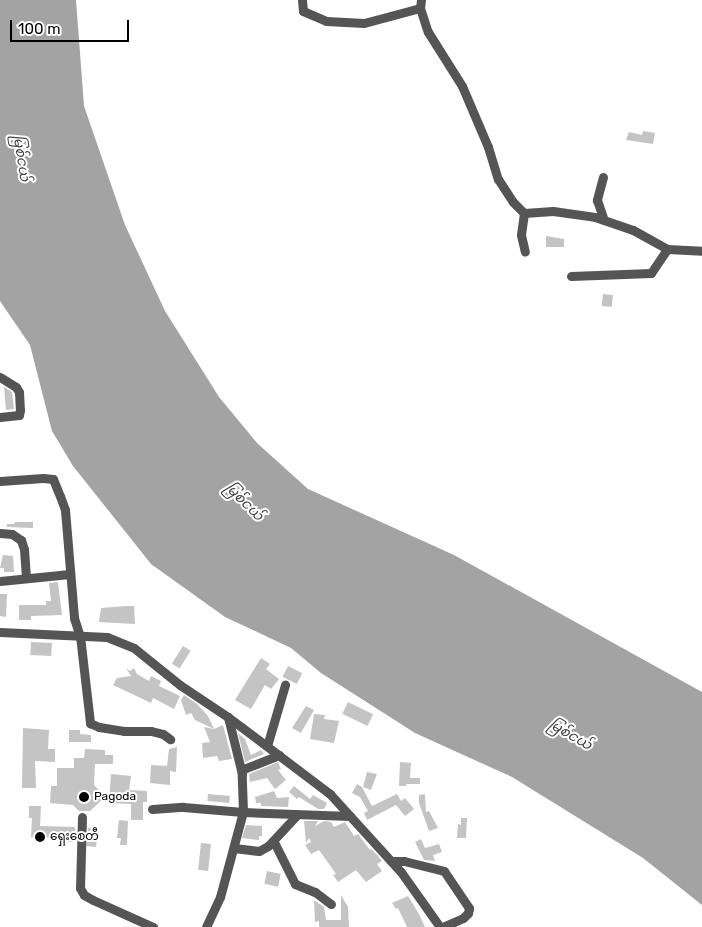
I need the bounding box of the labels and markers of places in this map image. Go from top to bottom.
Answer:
place label: Pagoda [94,790,136,804]
marker: Pagoda [78,791,90,803]
place label: ရှေးစေတီ [50,830,99,844]
marker: ရှေးစေတီ [34,831,46,843]

